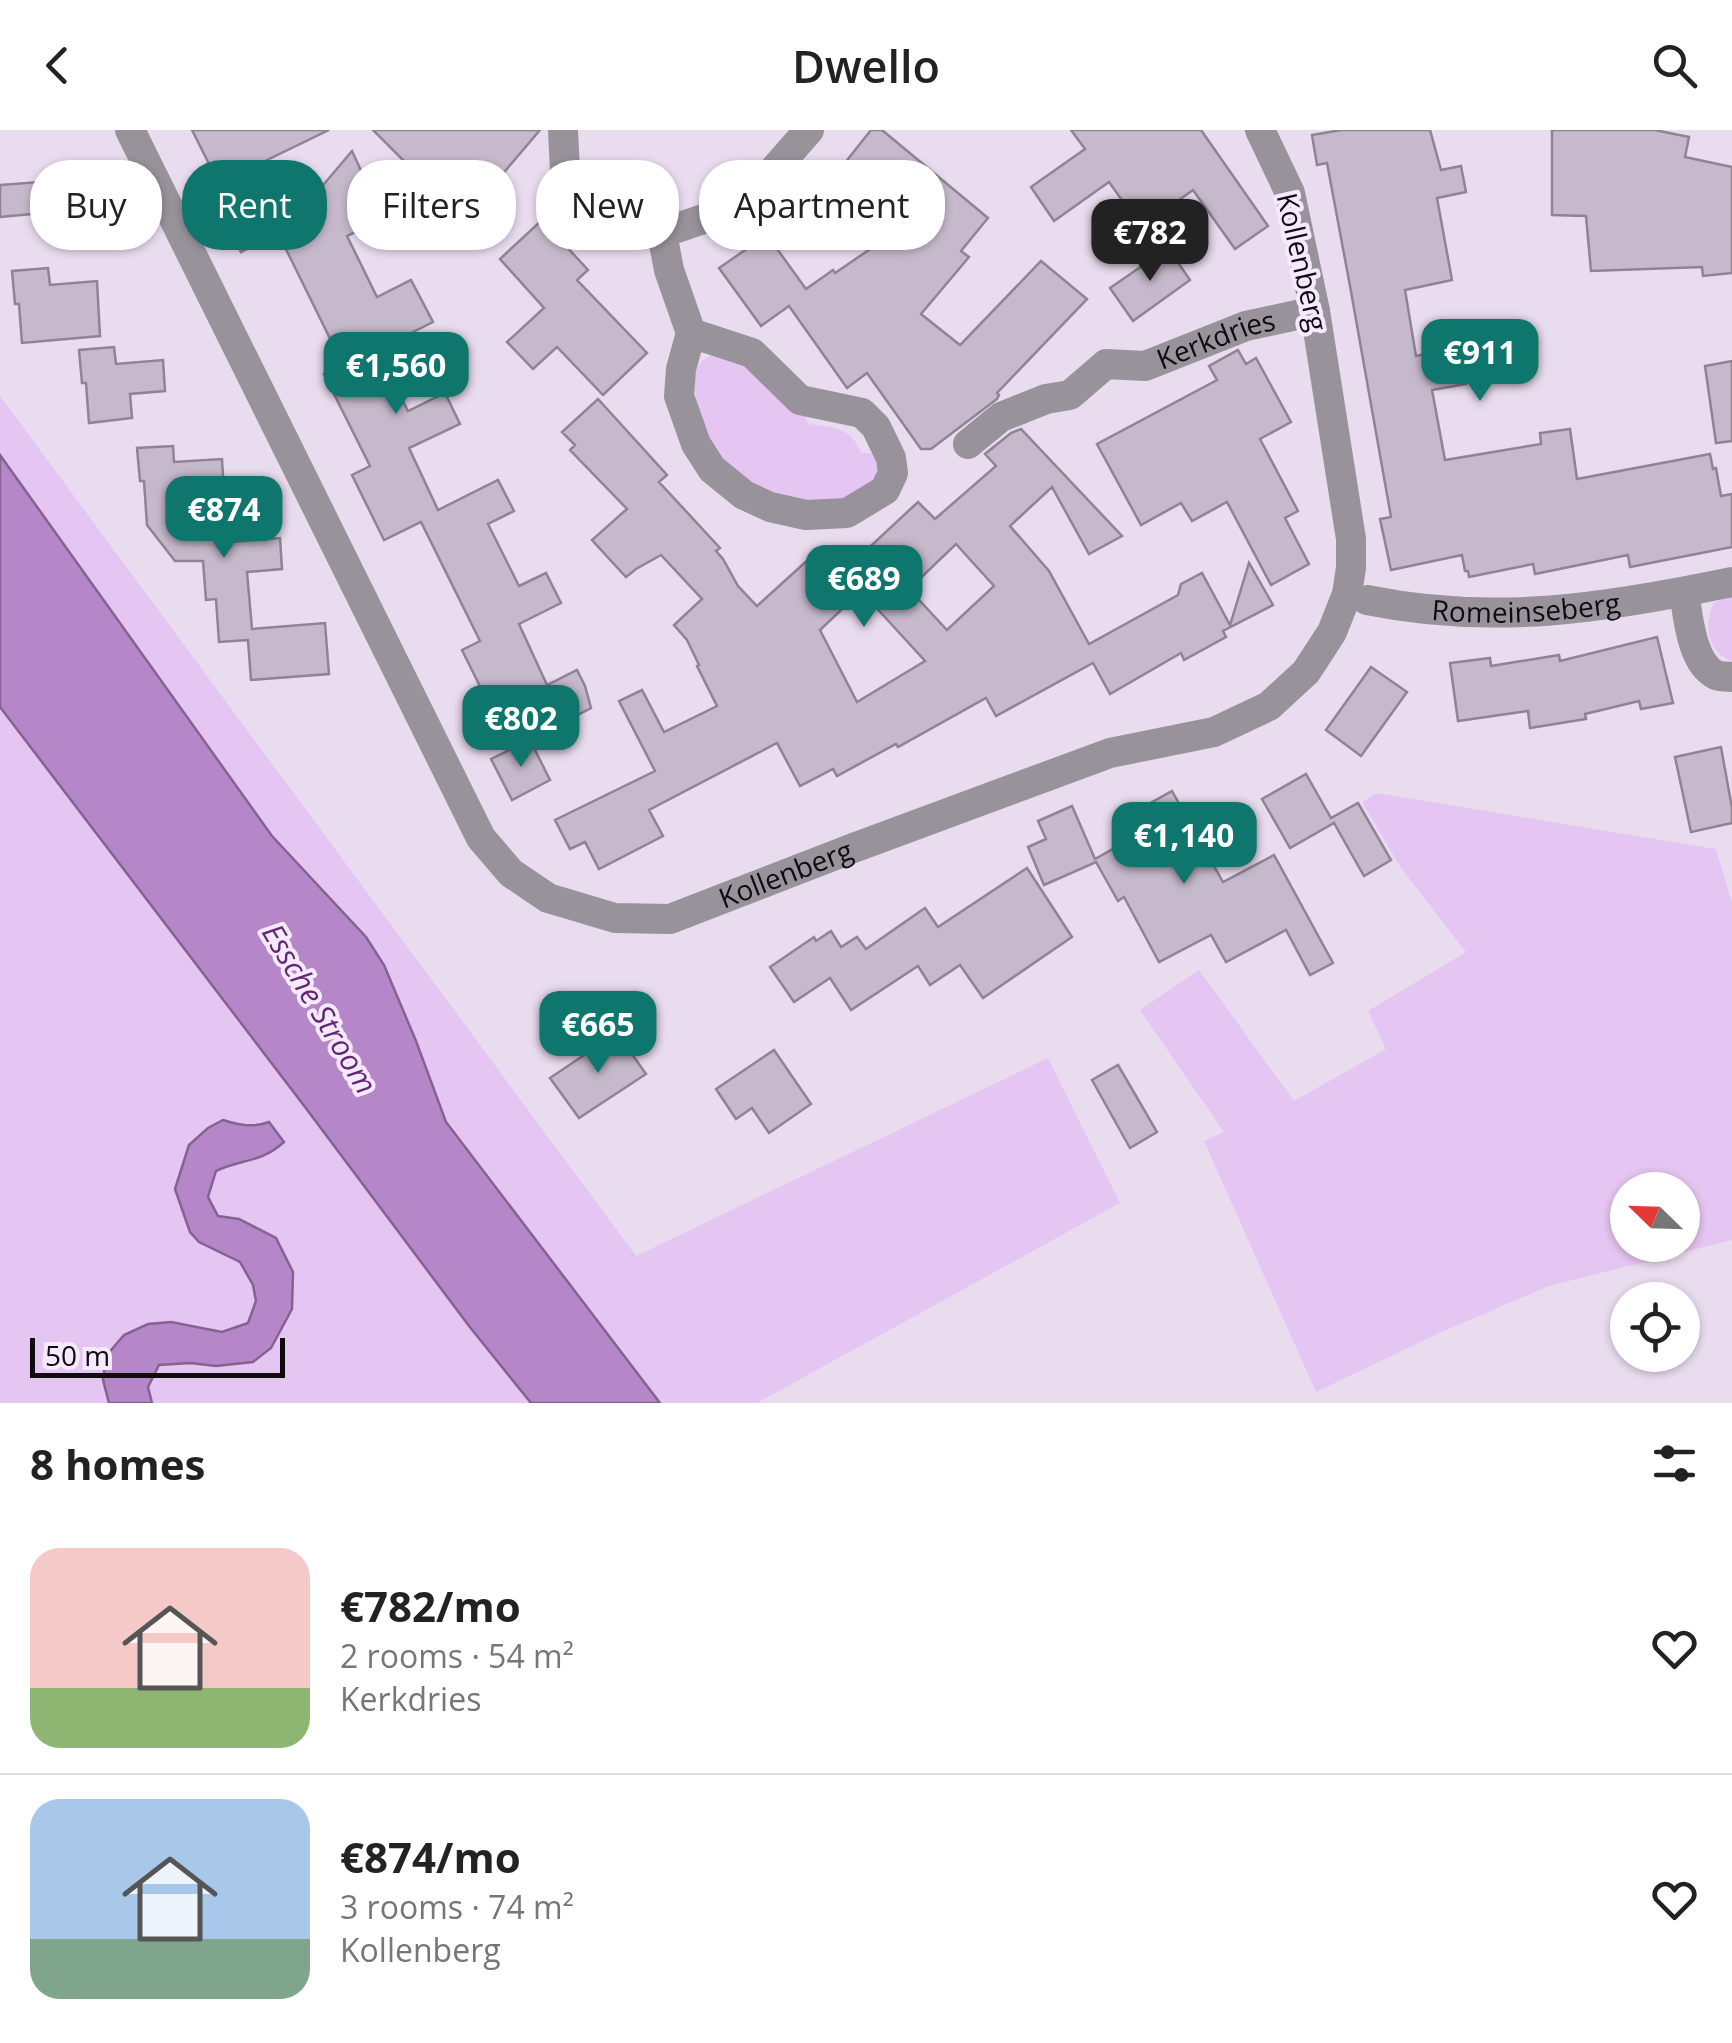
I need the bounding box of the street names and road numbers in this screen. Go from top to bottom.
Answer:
street label: Kollenberg [1269,189,1337,335]
street label: Kerkdries [1151,300,1278,378]
street label: Romeinseberg [1430,583,1622,631]
street label: Kollenberg [713,830,858,916]

